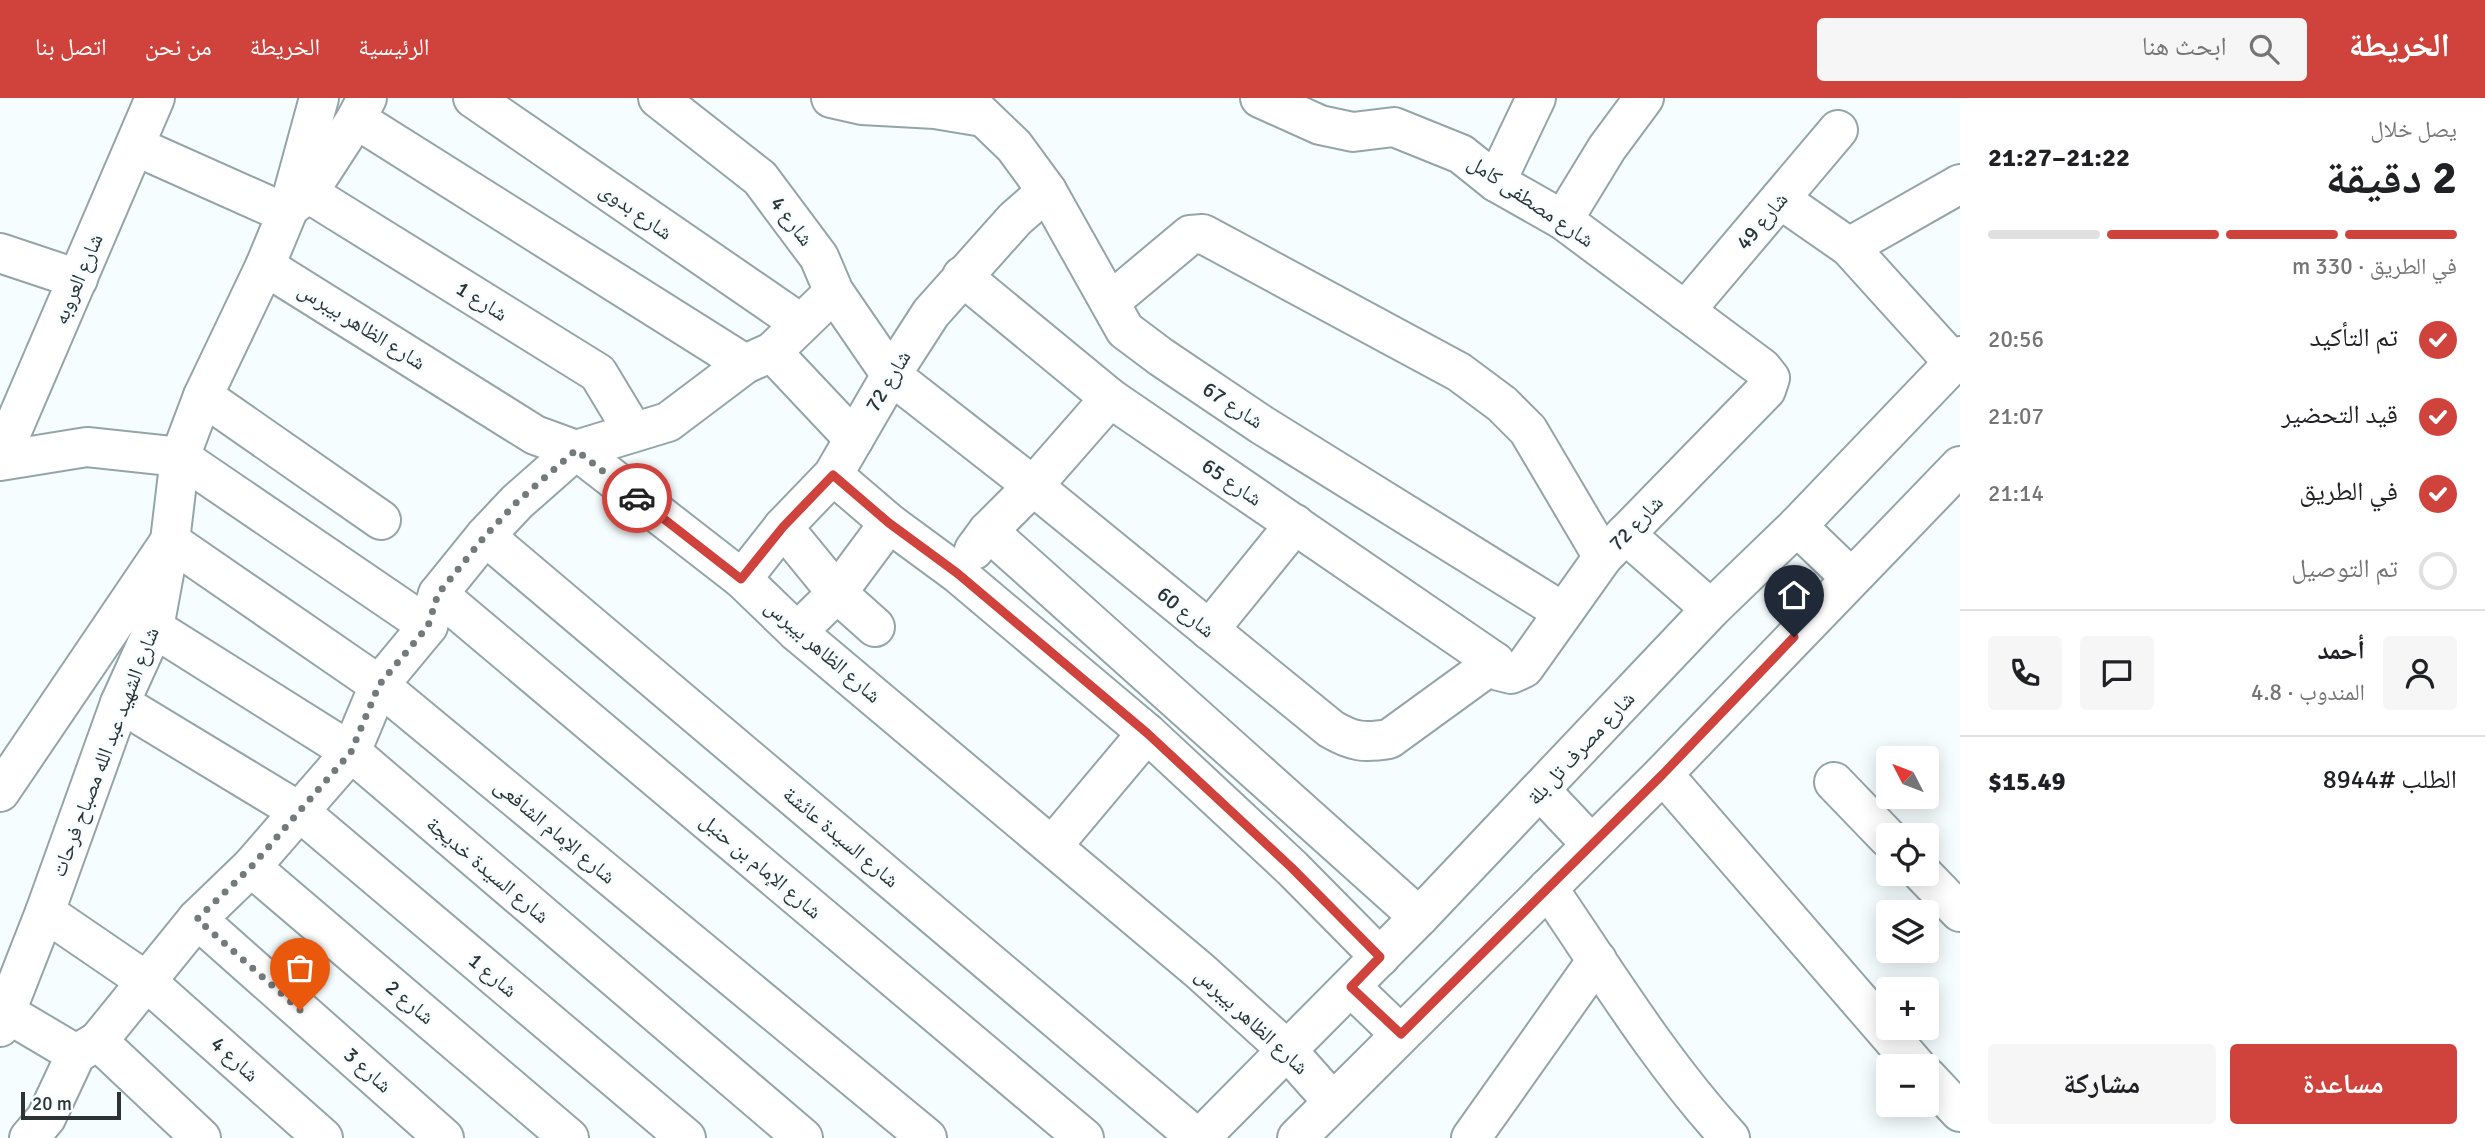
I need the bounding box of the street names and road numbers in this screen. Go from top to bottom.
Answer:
street label: شارع مصطفى كامل [1463,149,1599,253]
street label: شارع بدوى [595,177,677,245]
street label: شارع 49 [1730,187,1794,255]
street label: شارع 4 [765,191,819,251]
street label: شارع العروبه [47,230,109,328]
street label: شارع 1 [451,275,513,327]
street label: شارع الظاهر بيبرس [293,276,431,376]
street label: شارع 72 [860,345,916,417]
street label: شارع 67 [1198,376,1268,434]
street label: شارع 65 [1197,452,1267,512]
street label: شارع 72 [1603,490,1669,556]
street label: شارع 60 [1152,581,1220,643]
street label: شارع الظاهر بيبرس [760,593,886,709]
street label: شارع الشهيد عبد الله مصباح فرحات [45,623,165,881]
street label: شارع مصرف تل بلة [1522,686,1640,810]
street label: شارع الإمام الشافعى [488,773,621,890]
street label: شارع السيدة عائشة [778,781,904,893]
street label: شارع الإمام بن حنبل [694,808,827,925]
street label: شارع السيدة خديجة [421,811,555,929]
street label: شارع 1 [463,947,523,1003]
street label: شارع الظاهر بيبرس [1190,962,1314,1080]
street label: شارع 2 [380,974,440,1030]
street label: شارع 4 [206,1031,264,1087]
street label: شارع 3 [339,1042,397,1098]

